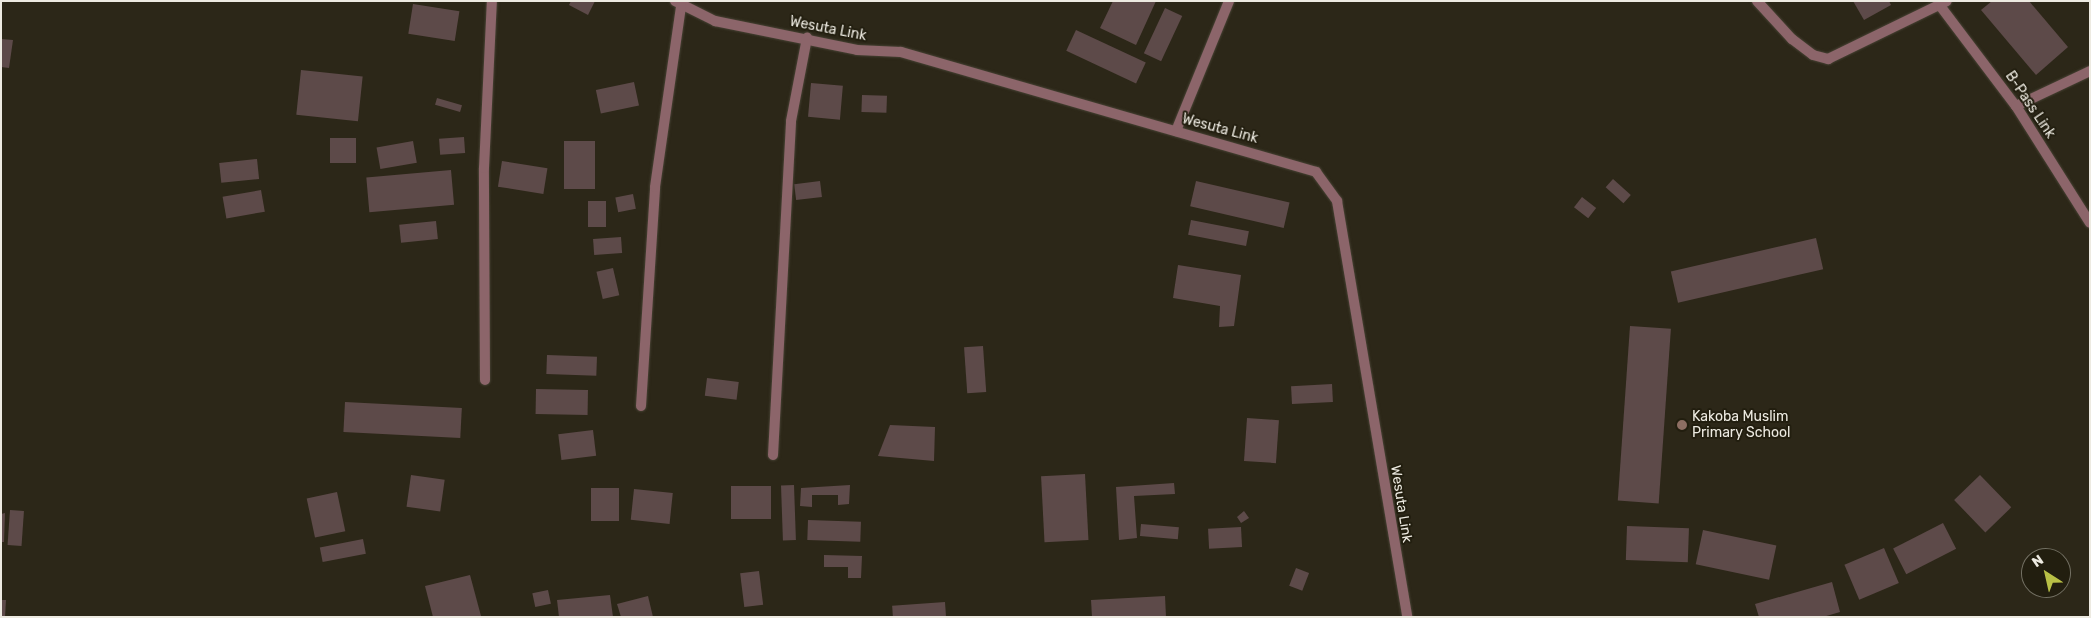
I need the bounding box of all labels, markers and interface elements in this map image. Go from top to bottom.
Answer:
street label: Wesuta Link [788,13,868,45]
street label: B-Pass Link [2001,68,2059,142]
street label: Wesuta Link [1180,111,1260,147]
place label: Kakoba Muslim Primary School [1692,409,1791,442]
marker: Kakoba Muslim Primary School [1676,419,1688,431]
street label: Wesuta Link [1387,464,1415,544]
north arrow [2021,548,2071,598]
text: N [2029,551,2047,571]

